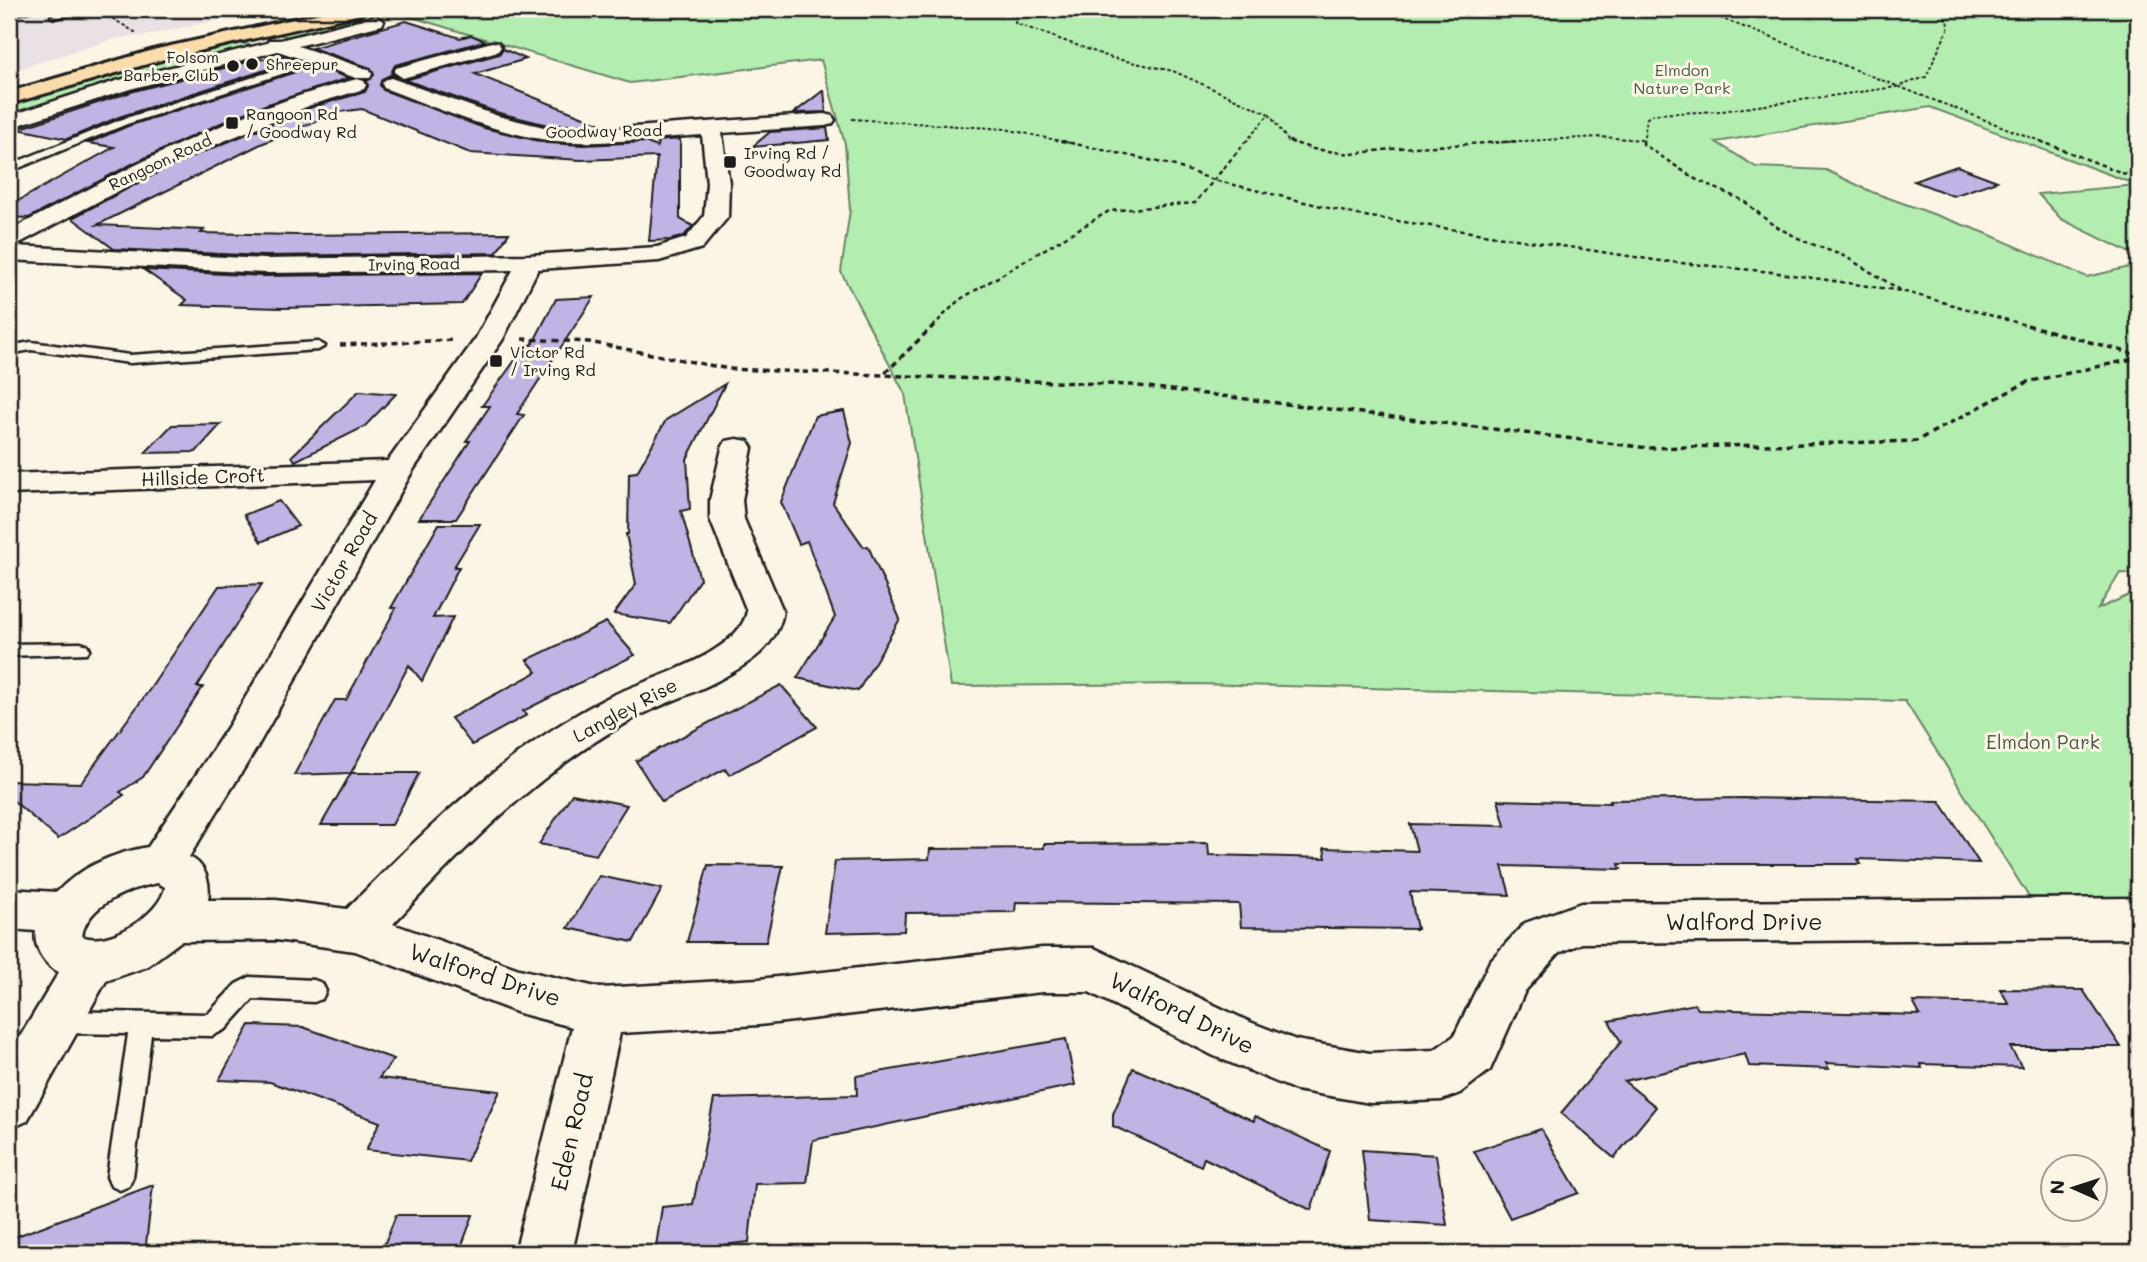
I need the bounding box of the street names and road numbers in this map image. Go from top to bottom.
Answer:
street label: Goodway Road [545,119,663,142]
street label: Rangoon Road [105,129,215,195]
street label: Irving Road [368,252,460,275]
street label: Hillside Croft [141,462,265,491]
street label: Victor Road [305,507,382,616]
street label: Langley Rise [568,672,681,748]
street label: Walford Drive [1665,906,1823,936]
street label: Walford Drive [406,935,565,1013]
street label: Walford Drive [1105,964,1260,1060]
street label: Eden Road [543,1070,599,1193]

